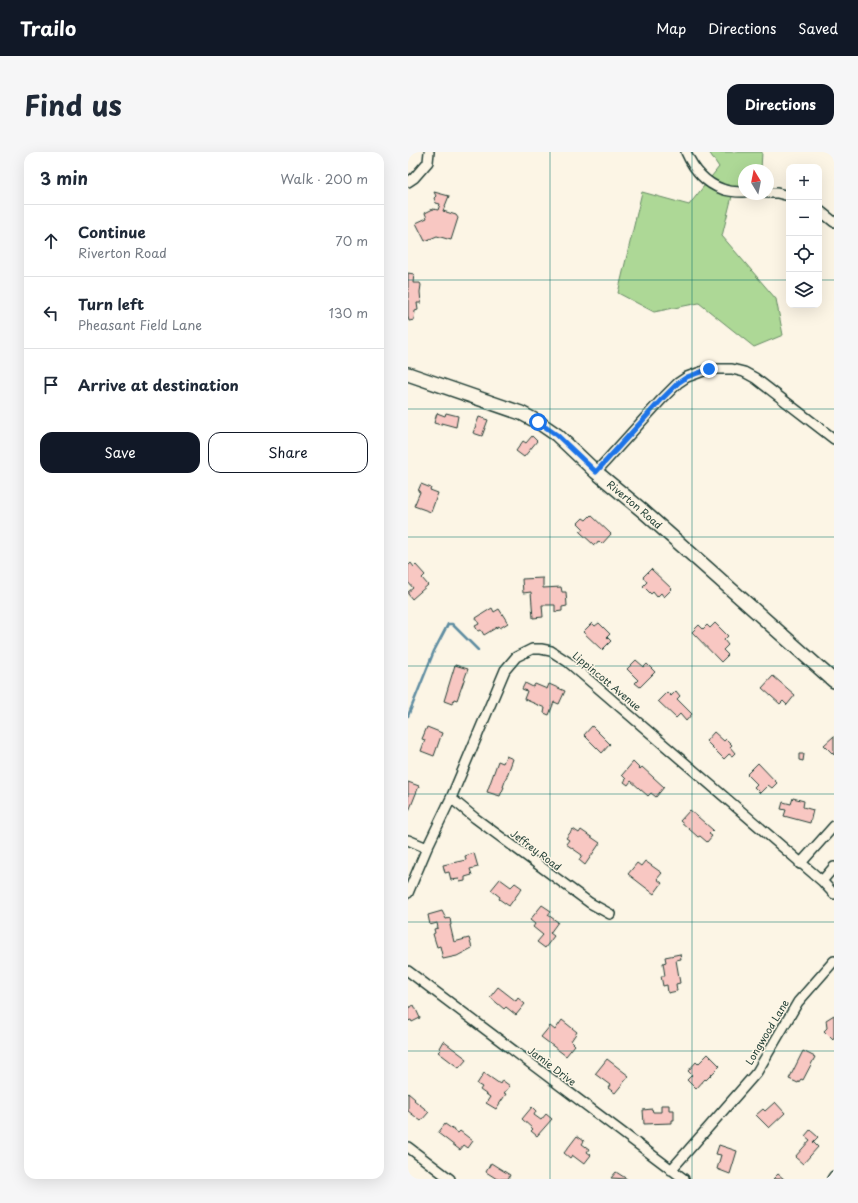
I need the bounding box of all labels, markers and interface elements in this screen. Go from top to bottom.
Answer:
text: Trailo [20,14,76,42]
text: Map [656,18,686,39]
text: Directions [708,18,776,39]
text: Saved [798,18,838,39]
text: Find us [24,83,122,126]
button: Directions [727,84,834,125]
north arrow [738,164,774,200]
map controls [786,164,822,308]
button: + [786,164,822,200]
text: 3 min [40,165,88,191]
text: Walk · 200 m [280,169,368,188]
button: − [786,200,822,236]
text: Continue [78,220,146,243]
icon: ahead [40,230,62,252]
text: 70 m [335,231,368,250]
button: locate [786,236,822,272]
text: Riverton Road [78,243,167,262]
button: layers [786,272,822,308]
text: Turn left [78,292,144,315]
icon: left [40,302,62,324]
text: 130 m [329,303,368,322]
text: Pheasant Field Lane [78,315,202,334]
route end [700,360,718,378]
text: Arrive at destination [78,373,239,396]
icon: arrive [40,374,62,396]
route start [529,413,547,431]
button: Save [40,432,200,473]
button: Share [208,432,368,473]
street label: Riverton Road [604,476,666,532]
street label: Lippincott Avenue [570,647,645,714]
street label: Jeffrey Road [507,825,565,875]
street label: Longwood Lane [741,996,792,1067]
street label: Jamie Drive [525,1042,580,1089]

